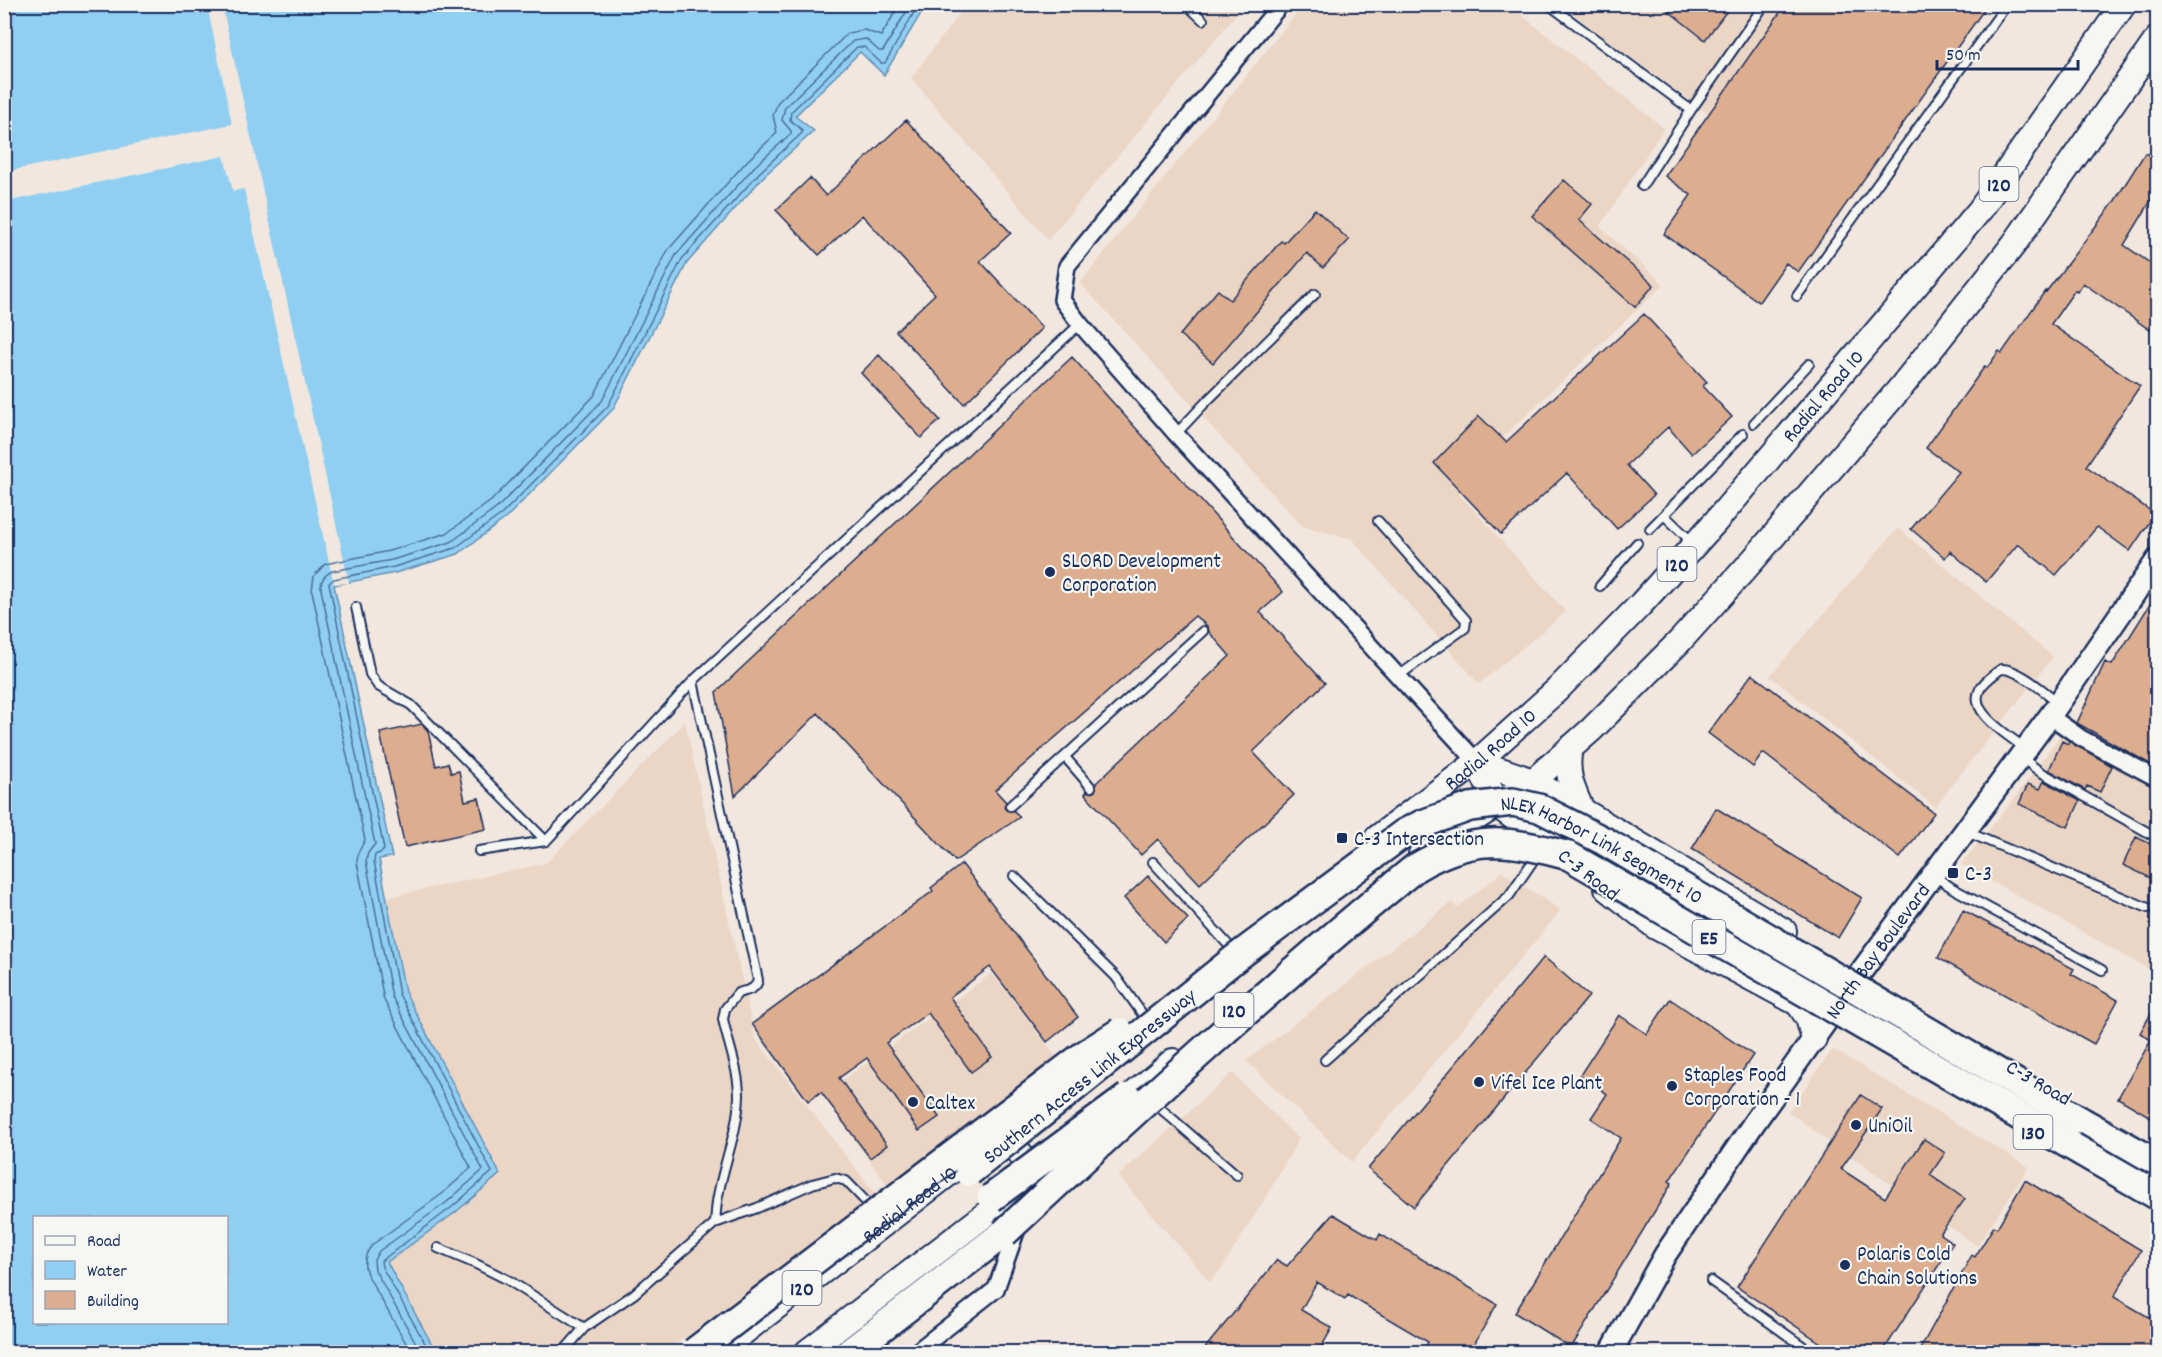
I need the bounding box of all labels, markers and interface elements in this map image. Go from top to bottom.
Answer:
scale bar [1937,33,2078,71]
text: 50 m [1946,44,1981,69]
road number: 120 [1980,167,2018,201]
street label: Radial Road 10 [1777,344,1873,450]
road number: 120 [1658,547,1696,581]
place label: SLORD Development Corporation [1062,548,1221,602]
marker: SLORD Development Corporation [1043,565,1057,579]
street label: Radial Road 10 [1439,703,1545,800]
street label: NLEX Harbor Link Segment 10 [1499,790,1708,914]
place label: C-3 Intersection [1354,826,1484,856]
marker: C-3 Intersection [1335,831,1349,845]
street label: C-3 Road [1550,843,1624,910]
place label: C-3 [1965,861,1992,891]
marker: C-3 [1946,866,1960,880]
street label: North Bay Boulevard [1820,878,1939,1027]
road number: E5 [1692,920,1726,954]
street label: Southern Access Link Expressway [978,983,1205,1173]
road number: 120 [1214,993,1254,1027]
street label: C-3 Road [1999,1054,2076,1115]
place label: Staples Food Corporation - 1 [1684,1062,1800,1116]
place label: Vifel Ice Plant [1491,1070,1602,1100]
marker: Vifel Ice Plant [1472,1075,1486,1089]
marker: Staples Food Corporation - 1 [1665,1079,1679,1093]
place label: Caltex [925,1090,975,1120]
marker: Caltex [906,1095,920,1109]
place label: UniOil [1868,1113,1913,1143]
road number: 130 [2014,1115,2052,1149]
marker: UniOil [1849,1118,1863,1132]
street label: Radial Road 10 [857,1160,965,1253]
legend [33,1216,228,1324]
text: Road [87,1230,121,1255]
place label: Polaris Cold Chain Solutions [1857,1241,1977,1295]
marker: Polaris Cold Chain Solutions [1838,1258,1852,1272]
text: Water [87,1260,127,1285]
road number: 120 [782,1271,822,1305]
text: Building [87,1290,139,1315]

